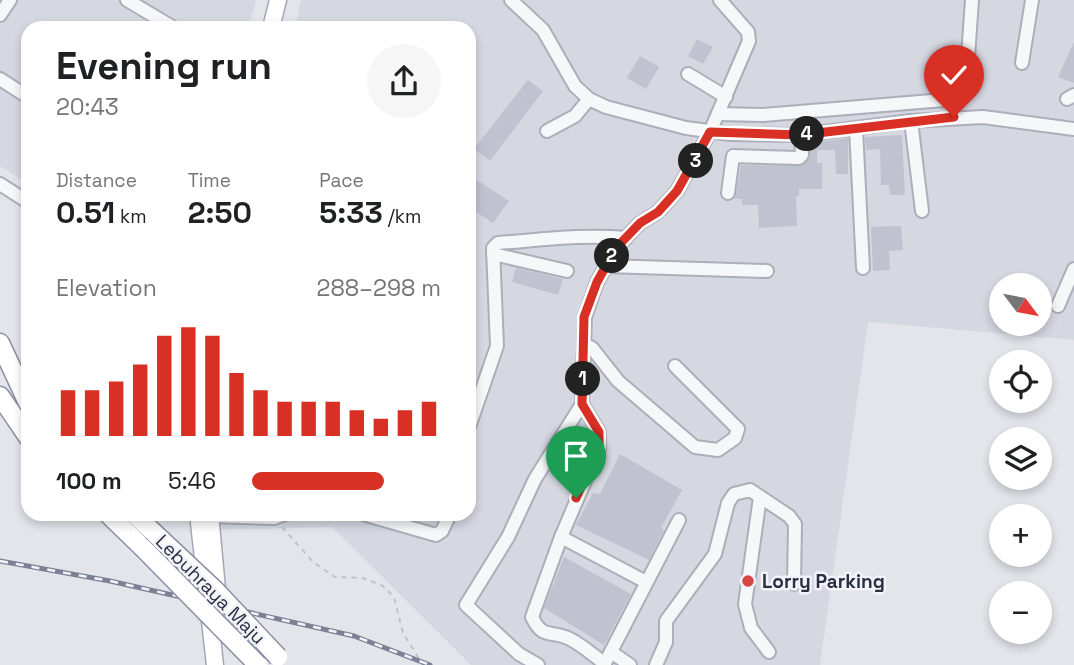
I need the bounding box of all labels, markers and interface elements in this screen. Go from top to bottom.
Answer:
text: Evening run [56,42,272,90]
button: share [367,44,441,118]
pin [924,45,984,117]
icon: check [935,56,973,94]
text: 20:43 [56,92,119,122]
pin: 4 [790,116,824,152]
text: 4 [800,121,813,146]
pin: 3 [678,144,714,178]
text: 3 [690,148,701,173]
text: Distance [56,168,137,193]
text: Time [188,168,231,193]
text: Pace [319,168,364,193]
text: 0.51 [56,193,115,232]
text: 2:50 [188,193,252,232]
text: 5:33 [319,193,383,232]
text: km [115,204,147,229]
text: /km [383,204,421,229]
pin: 2 [594,238,630,274]
text: 2 [606,243,617,268]
text: Elevation [56,273,157,303]
text: 288–298 m [317,273,441,303]
north arrow [989,273,1052,336]
map controls [989,273,1052,644]
button: locate [989,350,1052,413]
pin: 1 [566,362,600,396]
text: 1 [578,366,587,391]
pin [546,426,606,498]
button: layers [989,427,1052,490]
icon: arrive [557,437,595,475]
text: 100 m [56,466,122,496]
text: 5:46 [168,466,216,496]
button: + [989,504,1052,567]
street label: Lebuhraya Maju [150,529,271,650]
place label: Lorry Parking [762,569,885,594]
marker: Lorry Parking [740,573,756,589]
button: − [989,581,1052,644]

